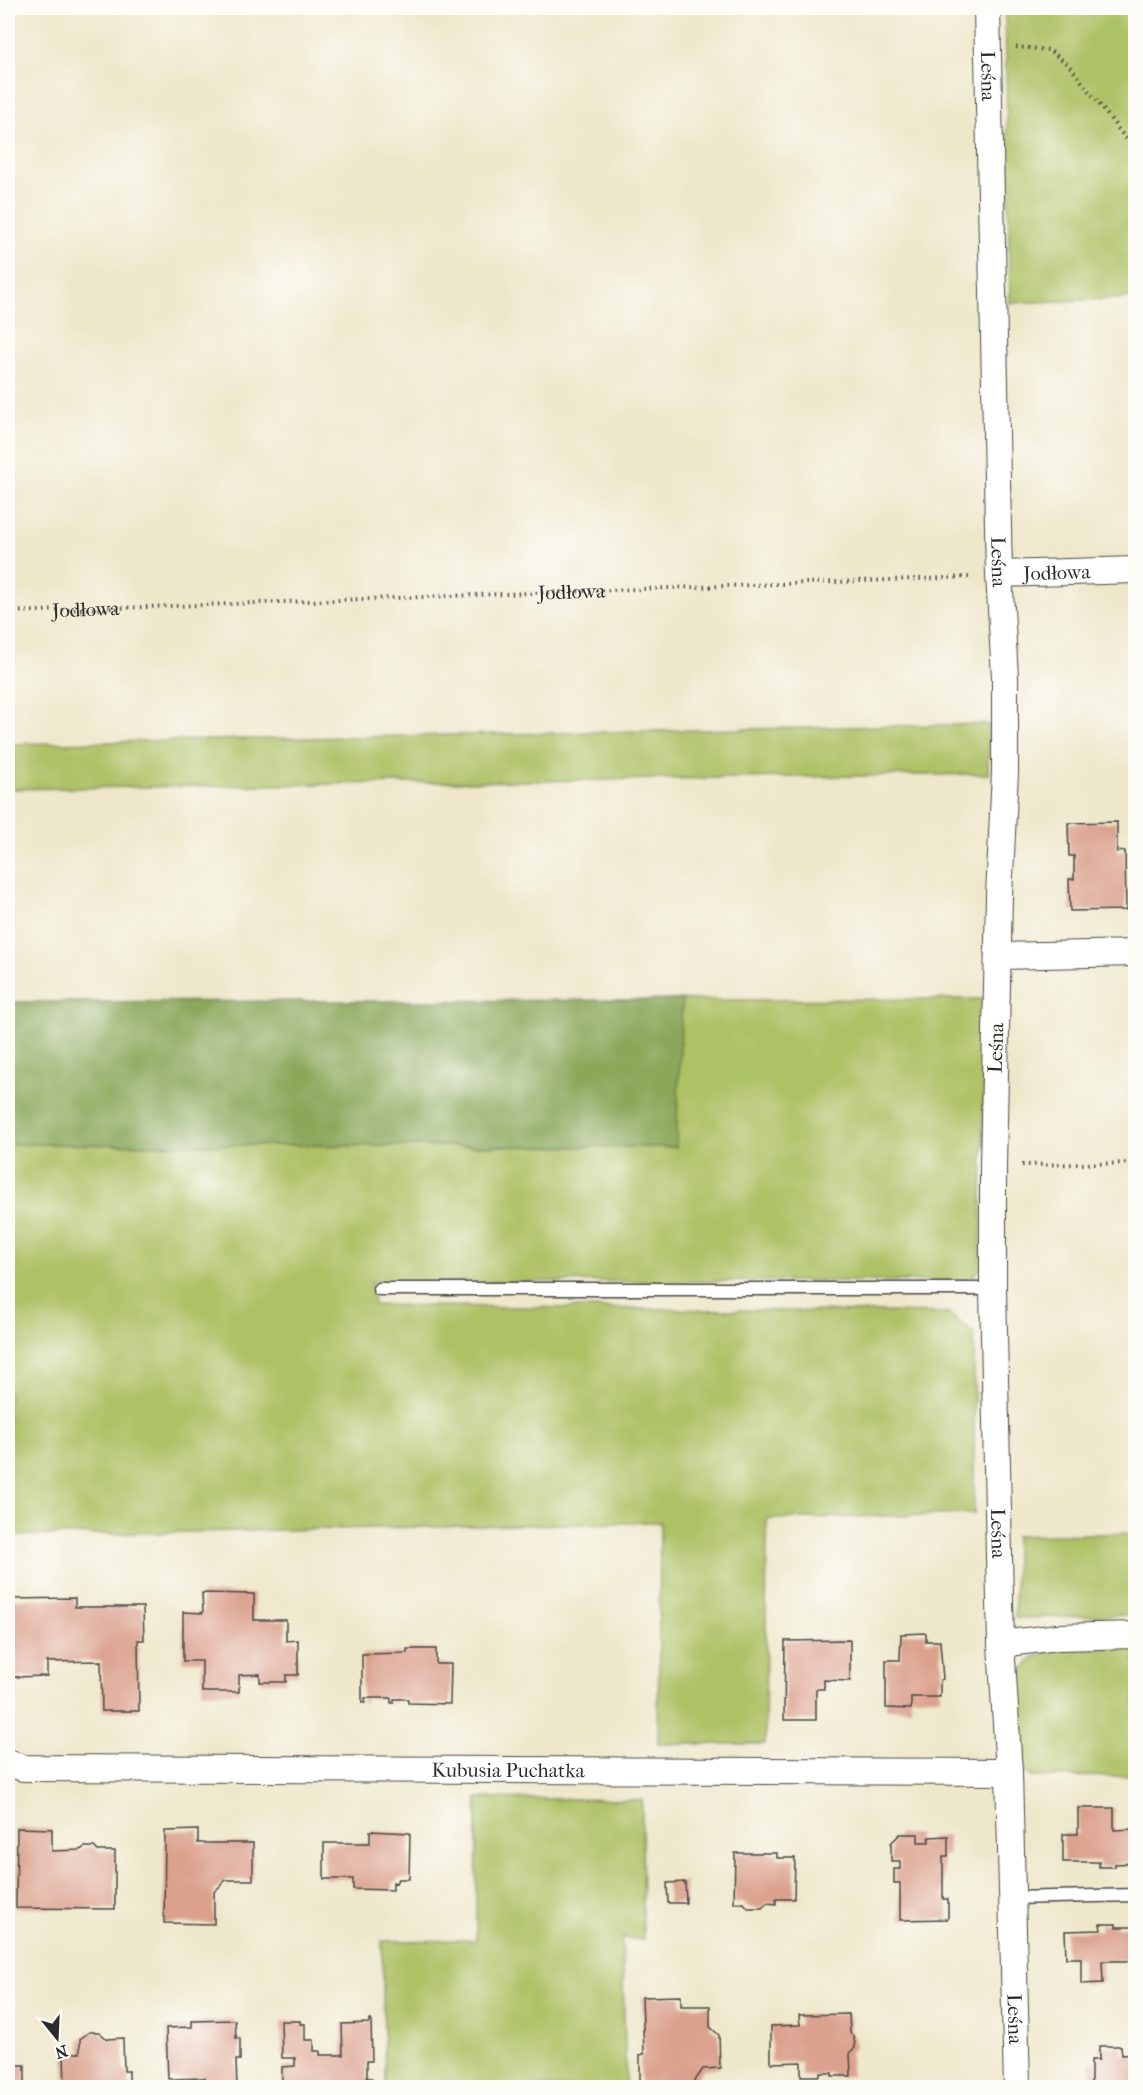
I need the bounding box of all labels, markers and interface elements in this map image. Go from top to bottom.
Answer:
street label: Leśna [976,51,1000,102]
street label: Leśna [987,536,1011,588]
street label: Jodłowa [1021,560,1092,585]
street label: Jodłowa [536,579,606,604]
street label: Jodłowa [50,596,121,622]
street label: Leśna [984,1022,1008,1074]
street label: Leśna [986,1508,1011,1560]
street label: Kubusia Puchatka [432,1758,586,1782]
street label: Leśna [1003,1994,1027,2045]
north arrow [27,2008,87,2068]
text: N [52,2041,70,2063]

